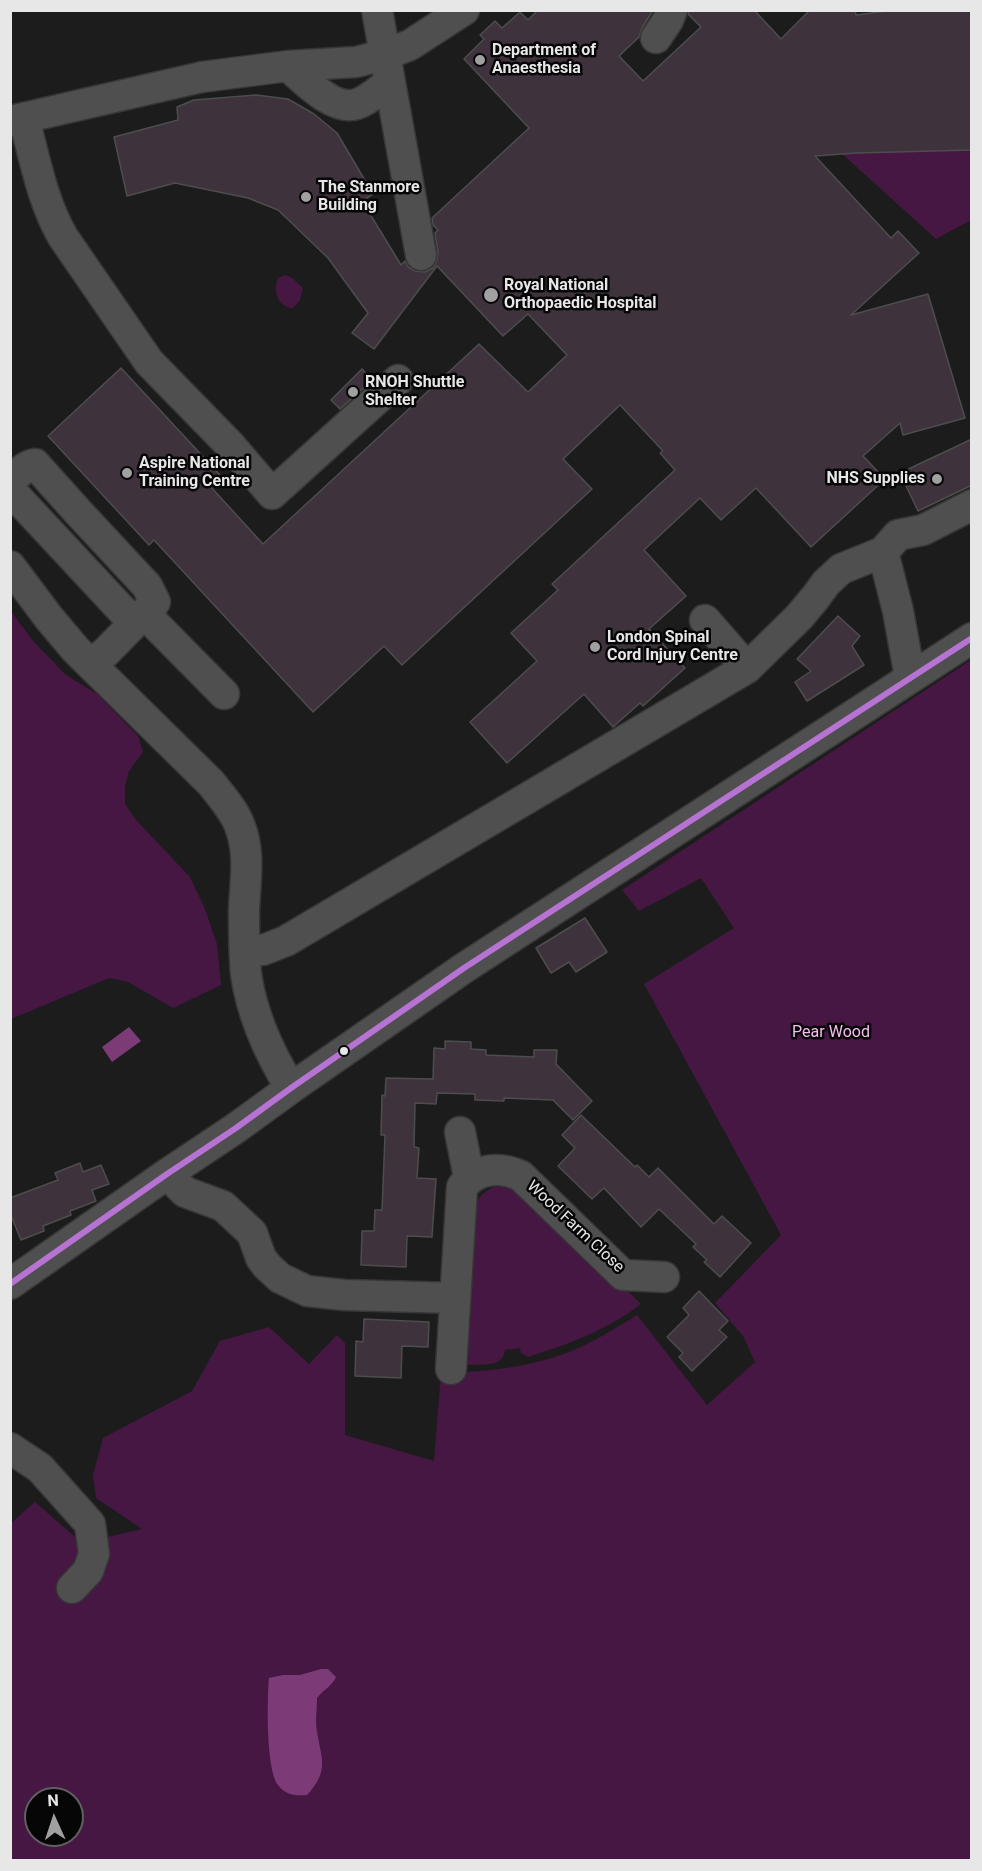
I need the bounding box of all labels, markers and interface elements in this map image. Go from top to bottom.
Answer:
place label: Department of Anaesthesia [492,41,596,79]
marker: Department of Anaesthesia [473,53,487,67]
place label: The Stanmore Building [318,178,420,216]
marker: The Stanmore Building [299,190,313,204]
place label: Royal National Orthopaedic Hospital [504,276,656,314]
marker: Royal National Orthopaedic Hospital [482,286,500,304]
place label: RNOH Shuttle Shelter [365,373,464,411]
marker: RNOH Shuttle Shelter [346,385,360,399]
place label: Aspire National Training Centre [139,454,250,492]
marker: Aspire National Training Centre [120,466,134,480]
place label: NHS Supplies [826,469,925,489]
marker: NHS Supplies [930,472,944,486]
place label: London Spinal Cord Injury Centre [607,628,738,666]
marker: London Spinal Cord Injury Centre [588,640,602,654]
park label: Pear Wood [792,1023,870,1043]
unlabelled marker [338,1045,350,1057]
street label: Wood Farm Close [522,1177,628,1277]
north arrow [24,1787,84,1847]
text: N [47,1791,59,1810]

